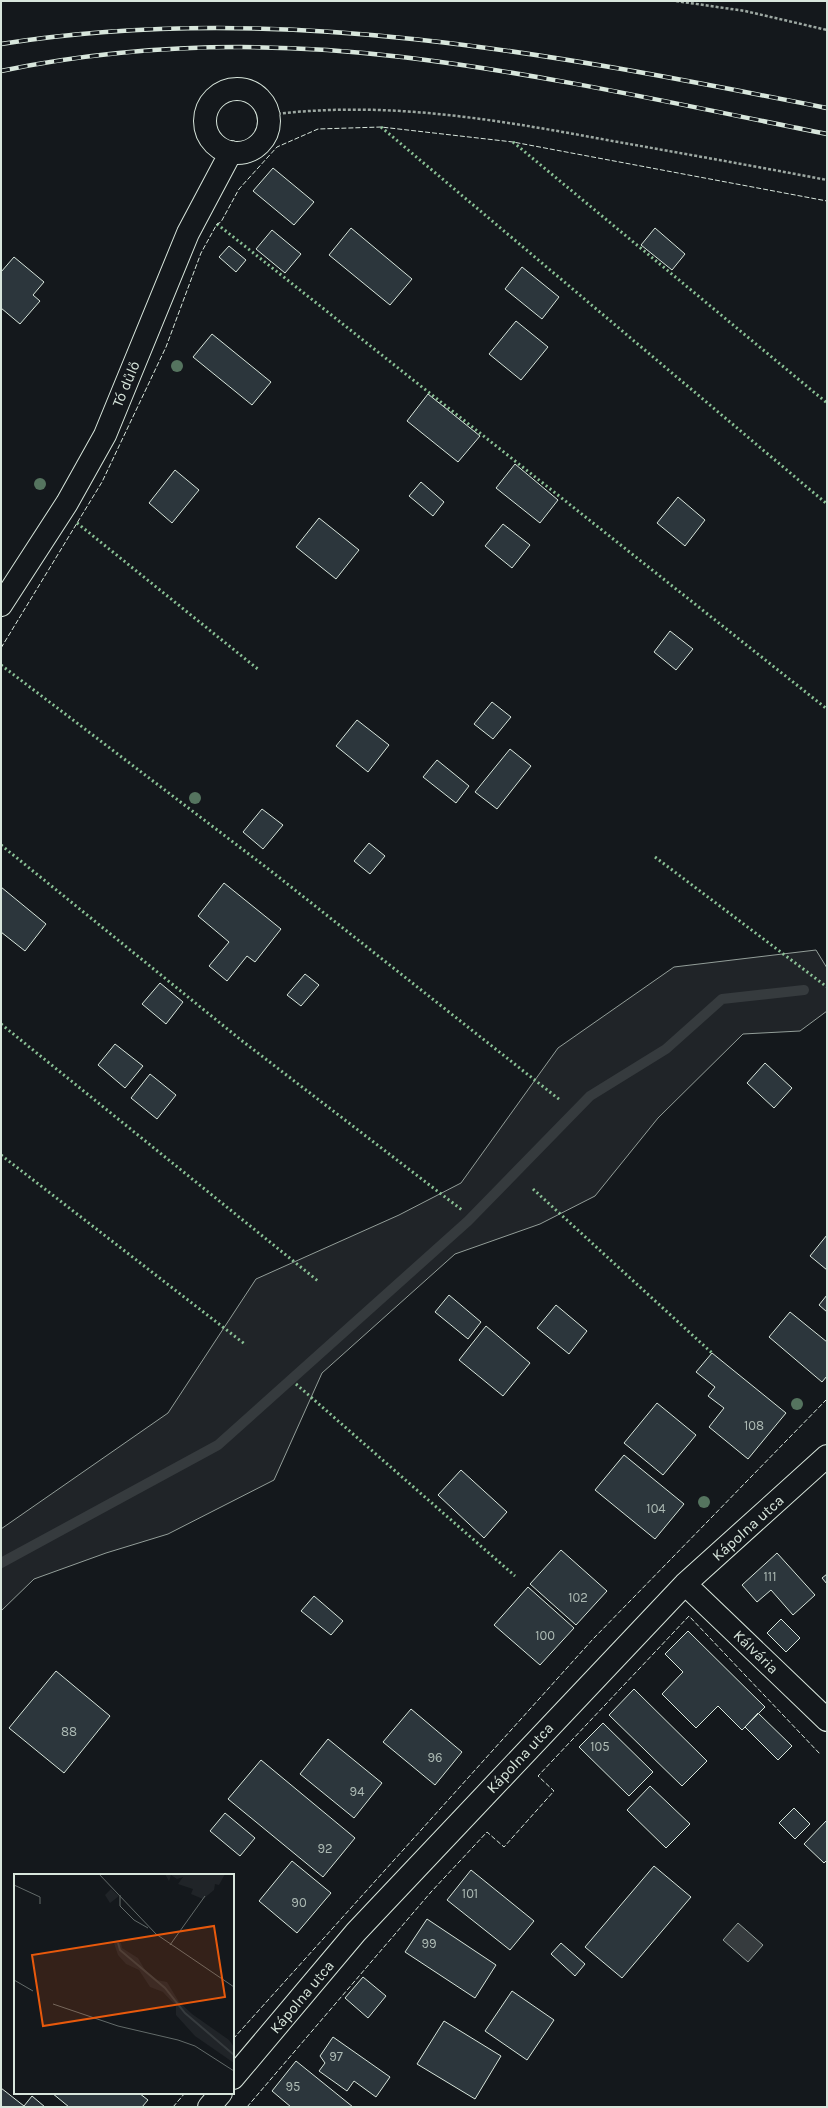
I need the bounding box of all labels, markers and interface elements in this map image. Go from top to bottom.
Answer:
street label: Tó dűlő [108,358,144,410]
house number: 108 [744,1418,764,1433]
street label: Kápolna utca [708,1491,788,1565]
house number: 104 [646,1501,666,1516]
house number: 111 [764,1569,776,1584]
house number: 102 [568,1590,588,1605]
street label: Kálvária [730,1626,782,1678]
house number: 100 [535,1628,555,1643]
street label: Kápolna utca [483,1719,557,1797]
house number: 88 [61,1724,77,1739]
house number: 105 [590,1739,610,1754]
house number: 96 [428,1750,442,1765]
house number: 94 [350,1784,364,1799]
house number: 92 [317,1841,333,1856]
inset map [14,1874,234,2094]
house number: 101 [462,1886,478,1901]
house number: 90 [291,1895,307,1910]
house number: 99 [421,1936,437,1951]
street label: Kápolna utca [266,1957,338,2037]
house number: 97 [329,2049,343,2064]
house number: 95 [286,2079,300,2094]

